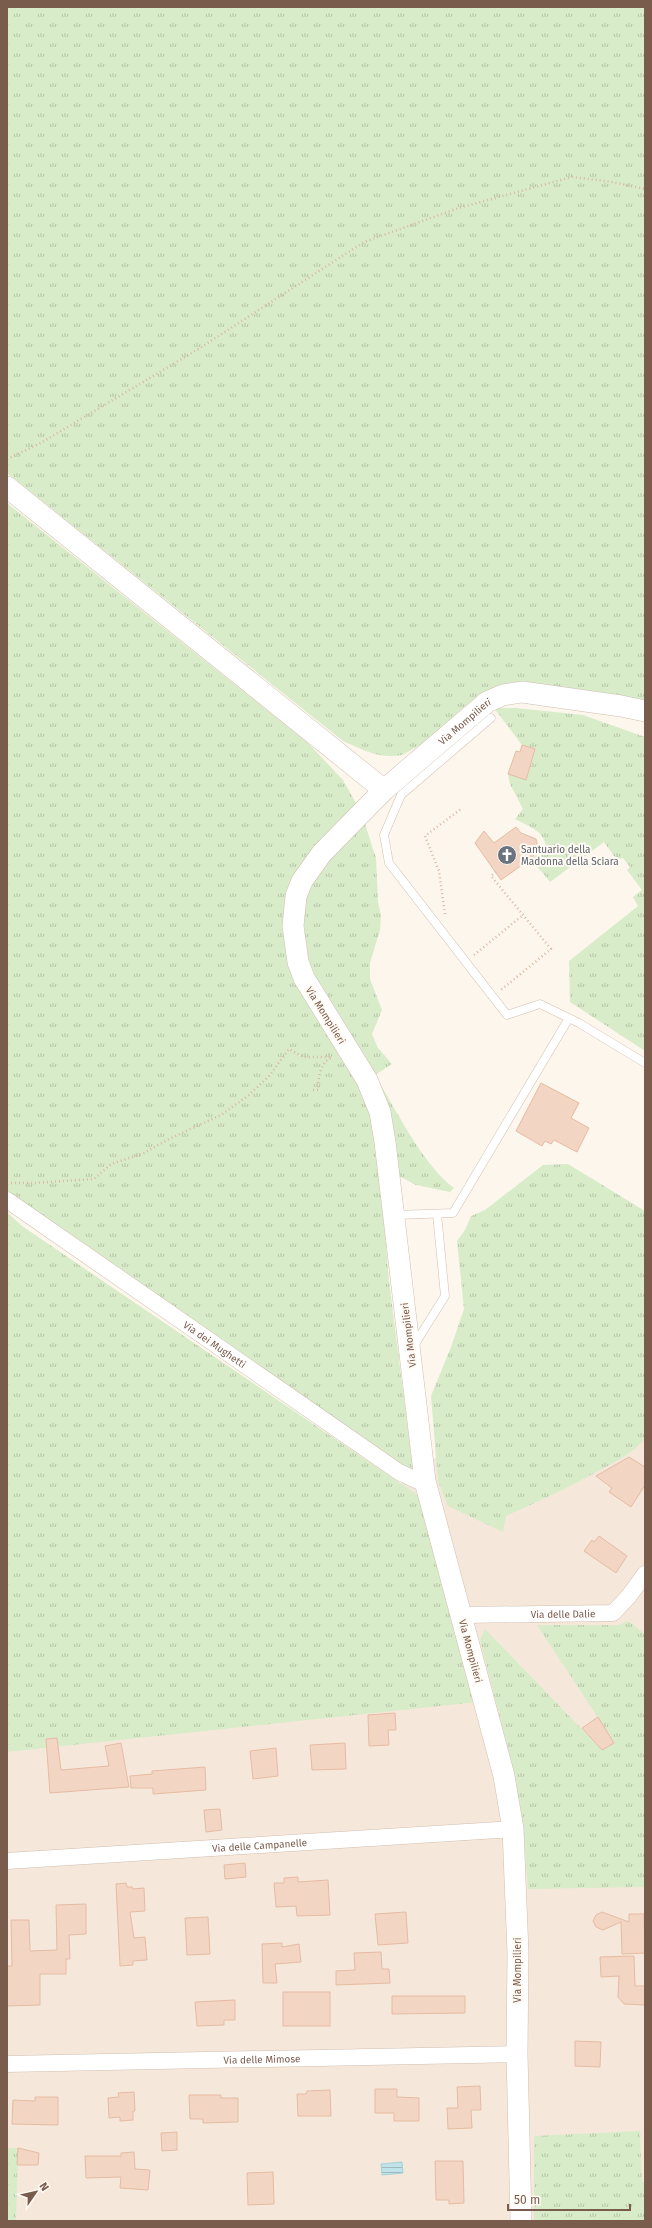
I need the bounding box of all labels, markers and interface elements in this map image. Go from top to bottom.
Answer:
street label: Via Mompilieri [436,696,493,748]
church icon: Santuario della Madonna della Sciara [496,844,518,866]
place label: Santuario della Madonna della Sciara [521,844,619,868]
street label: Via Mompilieri [303,985,348,1047]
street label: Via Mompilieri [399,1302,419,1368]
street label: Via dei Mughetti [181,1319,248,1371]
street label: Via delle Dalie [531,1608,595,1621]
street label: Via Mompilieri [456,1618,484,1685]
street label: Via delle Campanelle [212,1837,307,1855]
street label: Via Mompilieri [512,1937,524,2003]
street label: Via delle Mimose [223,2053,301,2067]
north arrow [16,2172,56,2212]
text: N [36,2180,51,2193]
scale bar [508,2186,630,2212]
text: 50 m [514,2193,540,2207]

